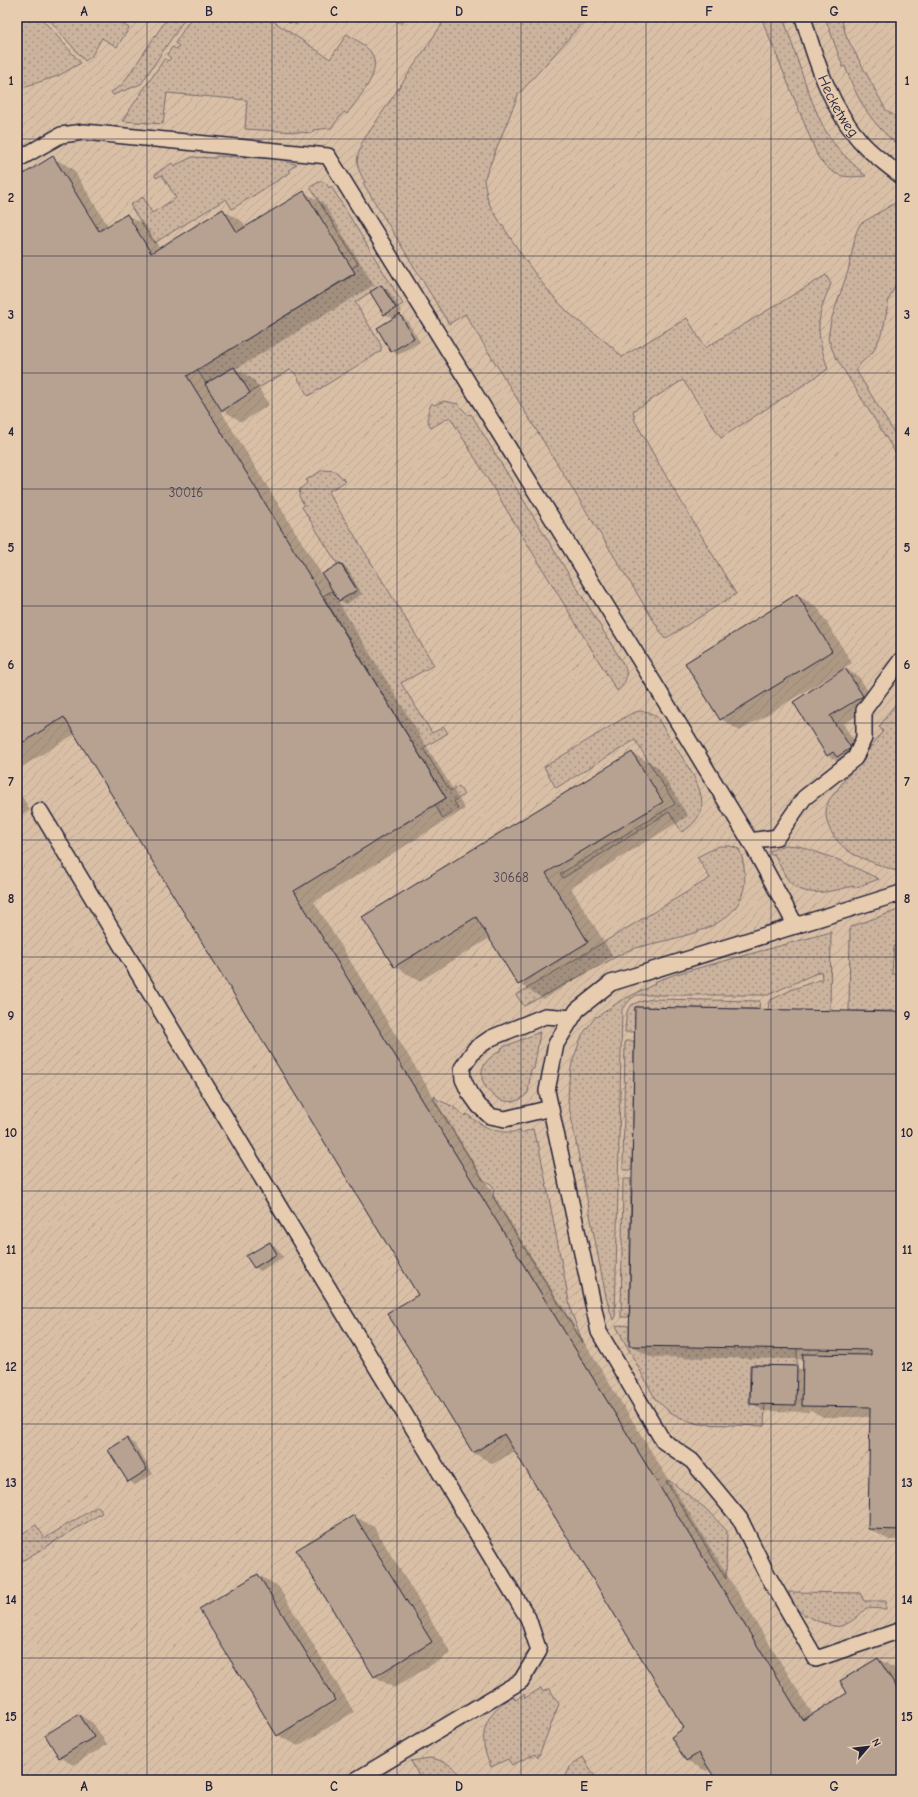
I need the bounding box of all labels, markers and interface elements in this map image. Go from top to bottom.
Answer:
text: A [80,4,88,19]
text: B [205,4,213,19]
text: C [330,4,338,19]
text: D [455,4,463,19]
text: E [580,4,588,19]
text: F [705,4,713,19]
text: G [829,4,839,19]
street label: Hecketweg [814,72,863,141]
text: 1 [8,73,14,88]
text: 1 [904,73,910,88]
text: 2 [8,190,14,205]
text: 2 [904,190,910,205]
text: 3 [8,307,14,322]
text: 3 [904,307,910,322]
text: 4 [8,424,14,439]
text: 4 [904,424,910,439]
house number: 30016 [169,485,203,500]
text: 5 [8,540,15,555]
text: 5 [904,540,911,555]
text: 6 [8,657,15,672]
text: 6 [904,657,911,672]
text: 7 [8,774,14,789]
text: 7 [904,774,910,789]
house number: 30668 [493,870,529,885]
text: 8 [8,891,14,906]
text: 8 [904,891,910,906]
text: 9 [8,1008,15,1023]
text: 9 [904,1008,911,1023]
text: 10 [5,1125,17,1140]
text: 10 [901,1125,913,1140]
text: 11 [6,1242,16,1257]
text: 11 [902,1242,912,1257]
text: 12 [5,1359,17,1374]
text: 12 [901,1359,913,1374]
text: 13 [5,1475,17,1490]
text: 13 [901,1475,913,1490]
text: 14 [5,1592,17,1607]
text: 14 [901,1592,913,1607]
text: 15 [5,1709,17,1724]
text: 15 [901,1709,913,1724]
north arrow [848,1727,888,1767]
text: N [869,1736,884,1749]
text: A [80,1779,88,1794]
text: B [205,1779,213,1794]
text: C [330,1779,338,1794]
text: D [455,1779,463,1794]
text: E [580,1779,588,1794]
text: F [705,1779,713,1794]
text: G [829,1779,839,1794]

